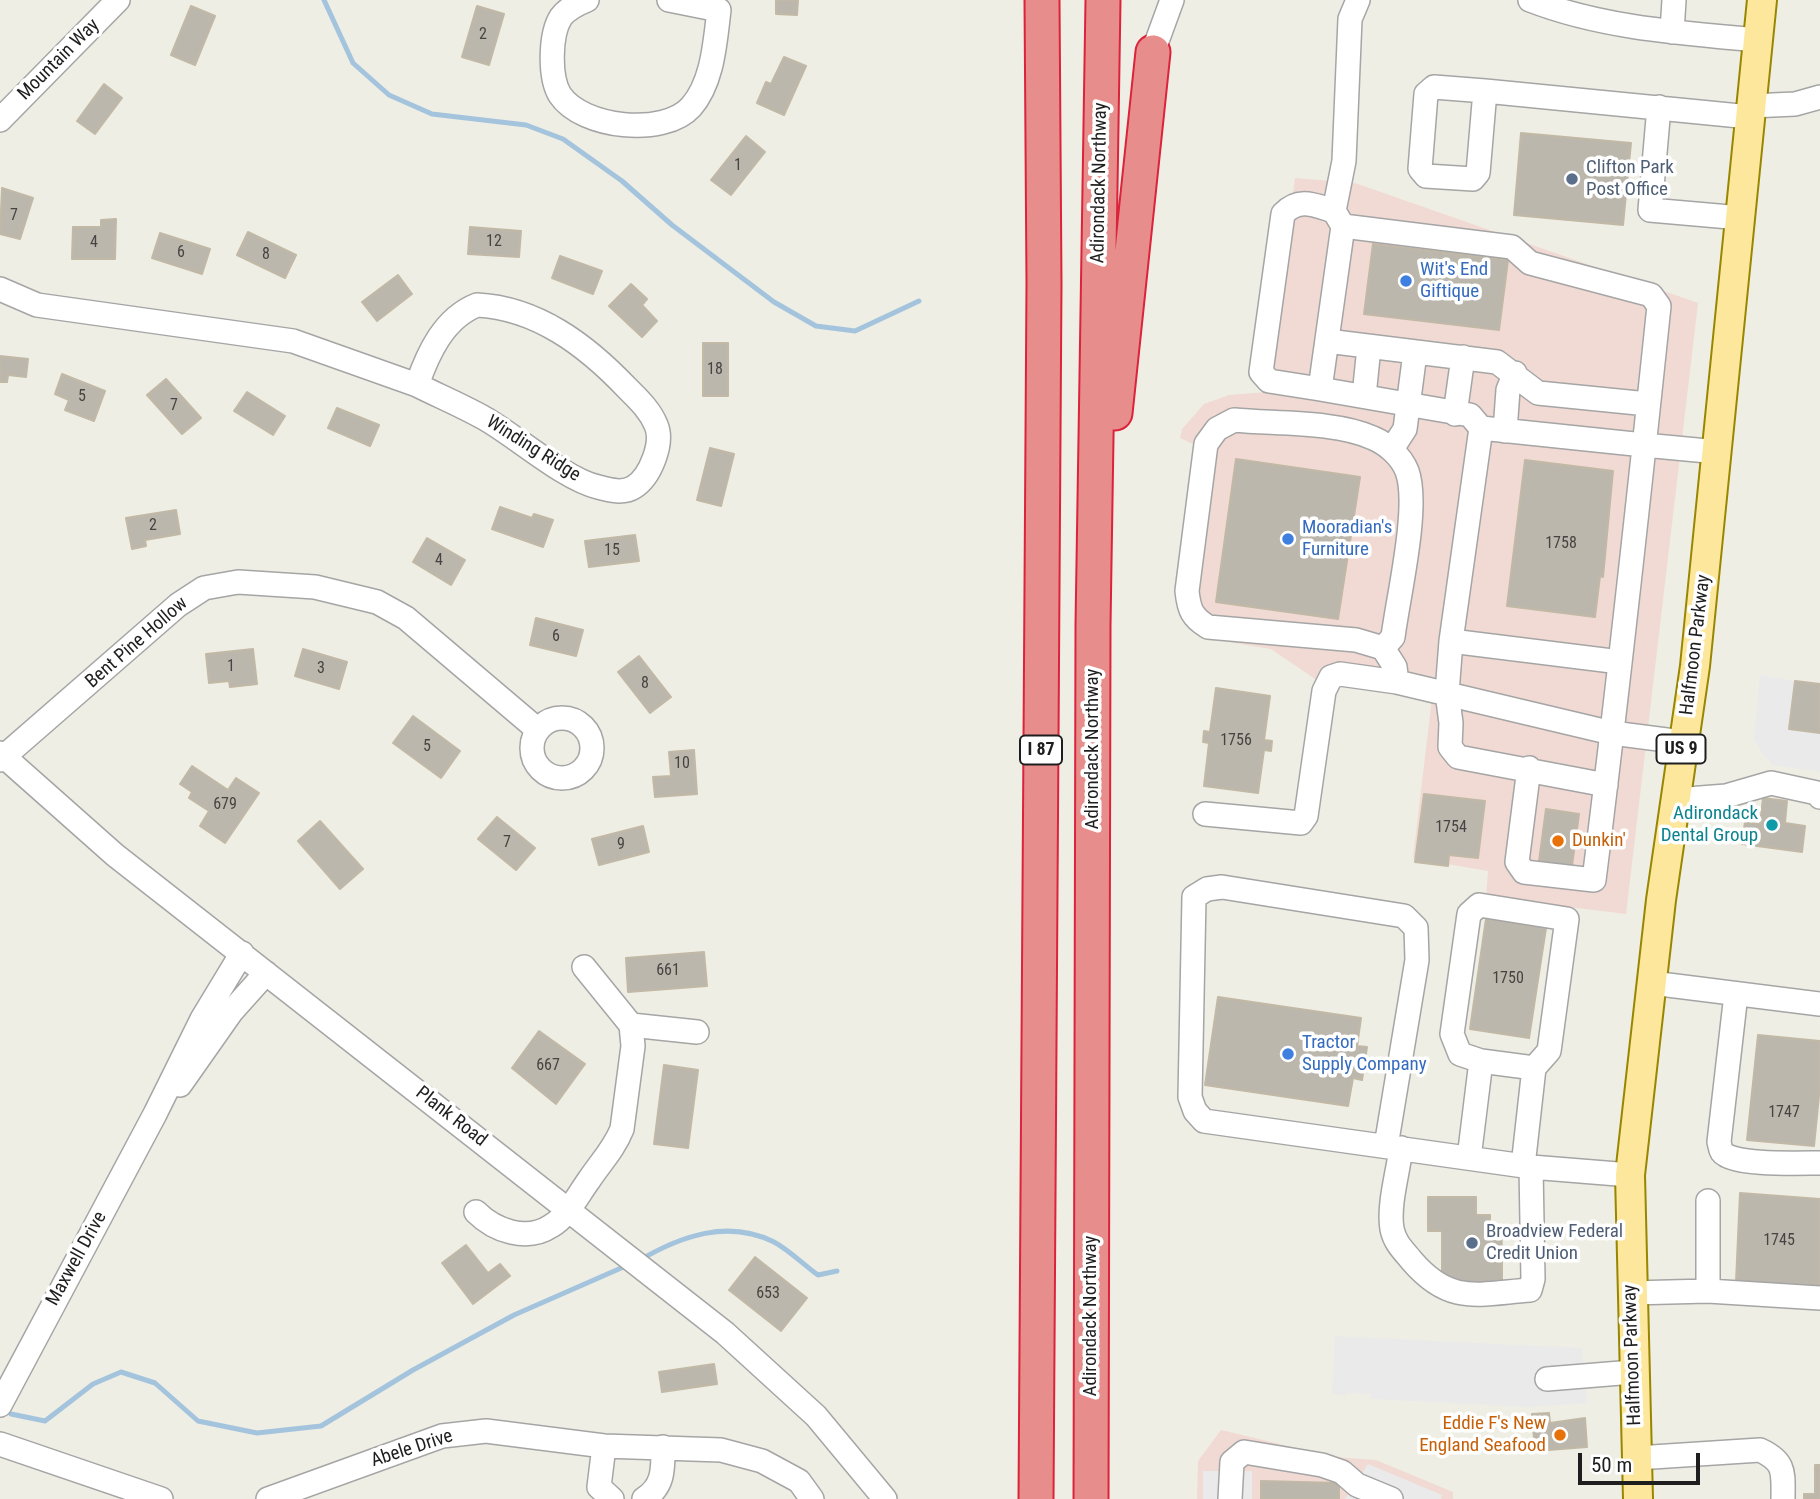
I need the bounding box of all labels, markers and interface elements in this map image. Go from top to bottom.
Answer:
street label: Mountain Way [13,14,105,106]
house number: 2 [479,25,487,45]
street label: Adirondack Northway [1087,102,1113,264]
house number: 1 [734,156,742,176]
place label: Clifton Park Post Office [1586,157,1674,201]
marker: Clifton Park Post Office [1564,171,1580,187]
house number: 7 [10,206,18,226]
house number: 12 [486,232,502,252]
house number: 4 [90,233,98,253]
house number: 6 [177,243,185,263]
house number: 8 [262,245,270,265]
place label: Wit's End Giftique [1420,259,1488,303]
marker: Wit's End Giftique [1398,273,1414,289]
house number: 18 [707,360,723,380]
house number: 5 [78,387,86,407]
house number: 7 [170,396,178,416]
street label: Winding Ridge [482,411,584,487]
house number: 2 [149,516,157,536]
place label: Mooradian's Furniture [1302,517,1392,561]
marker: Mooradian's Furniture [1280,531,1296,547]
house number: 1758 [1545,534,1577,554]
house number: 15 [604,541,620,561]
house number: 4 [435,551,443,571]
street label: Halfmoon Parkway [1676,573,1716,717]
street label: Bent Pine Hollow [81,592,193,694]
house number: 6 [552,627,560,647]
house number: 1 [227,657,235,677]
house number: 3 [317,659,325,679]
street label: Adirondack Northway [1082,669,1104,829]
house number: 8 [641,674,649,694]
house number: 1756 [1220,731,1252,751]
road number: US 9 [1656,734,1706,764]
road number: I 87 [1020,736,1062,764]
house number: 5 [423,737,431,757]
house number: 10 [674,754,690,774]
house number: 679 [213,795,237,815]
place label: Adirondack Dental Group [1661,803,1758,847]
marker: Adirondack Dental Group [1764,817,1780,833]
house number: 1754 [1435,818,1467,838]
place label: Dunkin' [1572,830,1626,852]
house number: 7 [503,833,511,853]
marker: Dunkin' [1550,833,1566,849]
house number: 9 [617,835,625,855]
house number: 661 [656,961,680,981]
house number: 1750 [1492,969,1524,989]
place label: Tractor Supply Company [1302,1032,1427,1076]
marker: Tractor Supply Company [1280,1046,1296,1062]
house number: 667 [536,1056,560,1076]
street label: Plank Road [411,1082,491,1152]
house number: 1747 [1768,1103,1800,1123]
street label: Maxwell Drive [42,1208,112,1310]
place label: Broadview Federal Credit Union [1486,1221,1623,1265]
house number: 1745 [1763,1231,1795,1251]
marker: Broadview Federal Credit Union [1464,1235,1480,1251]
street label: Adirondack Northway [1080,1236,1102,1396]
house number: 653 [756,1284,780,1304]
street label: Halfmoon Parkway [1619,1284,1647,1426]
place label: Eddie F's New England Seafood [1419,1413,1546,1457]
street label: Abele Drive [368,1425,456,1473]
marker: Eddie F's New England Seafood [1552,1427,1568,1443]
scale bar [1582,1440,1704,1484]
text: 50 m [1591,1453,1632,1477]

